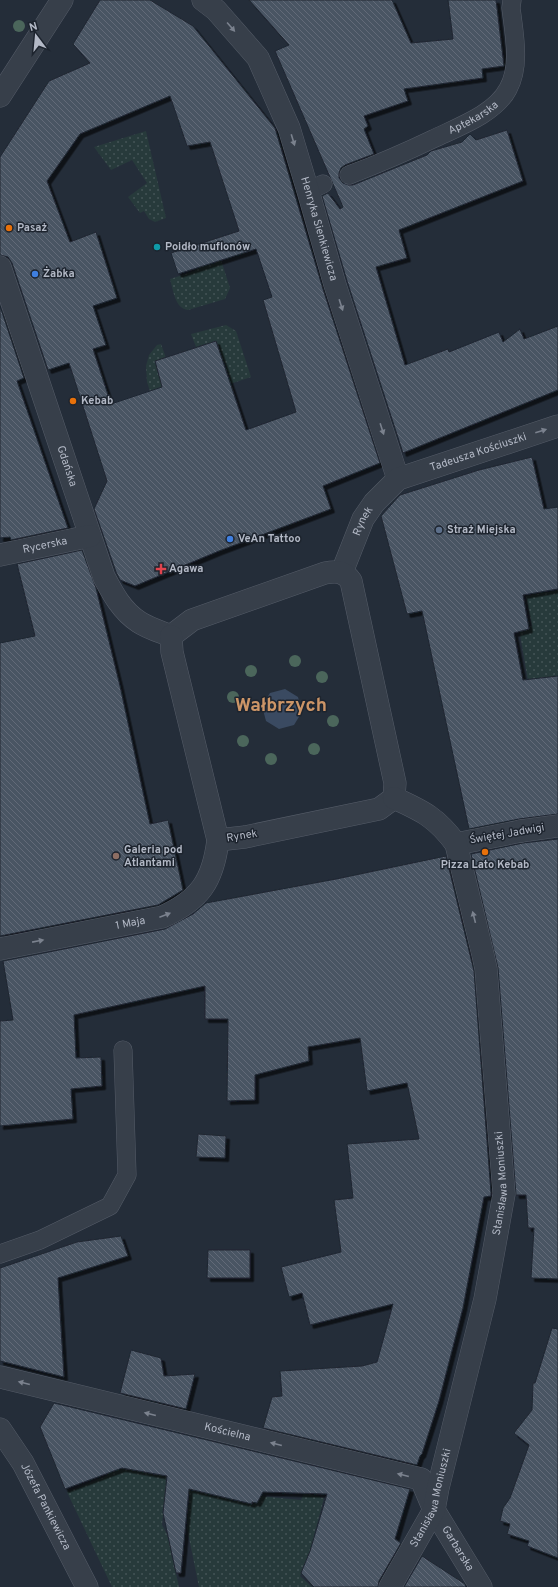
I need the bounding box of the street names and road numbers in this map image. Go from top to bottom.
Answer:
street label: Aptekarska [446,98,502,138]
street label: Henryka Sienkiewicza [297,175,341,283]
street label: Tadeusza Kościuszki [428,430,528,475]
street label: Gdańska [53,444,80,489]
street label: Rynek [350,504,377,538]
street label: Rycerska [21,534,69,557]
street label: Świętej Jadwigi [468,820,546,847]
street label: Rynek [226,827,259,845]
street label: 1 Maja [114,913,147,933]
street label: Stanisława Moniuszki [490,1131,511,1237]
street label: Kościelna [203,1420,252,1445]
street label: Stanisława Moniuszki [407,1447,455,1550]
street label: Józefa Pankiewicza [17,1461,74,1553]
street label: Garbarska [438,1523,477,1574]

